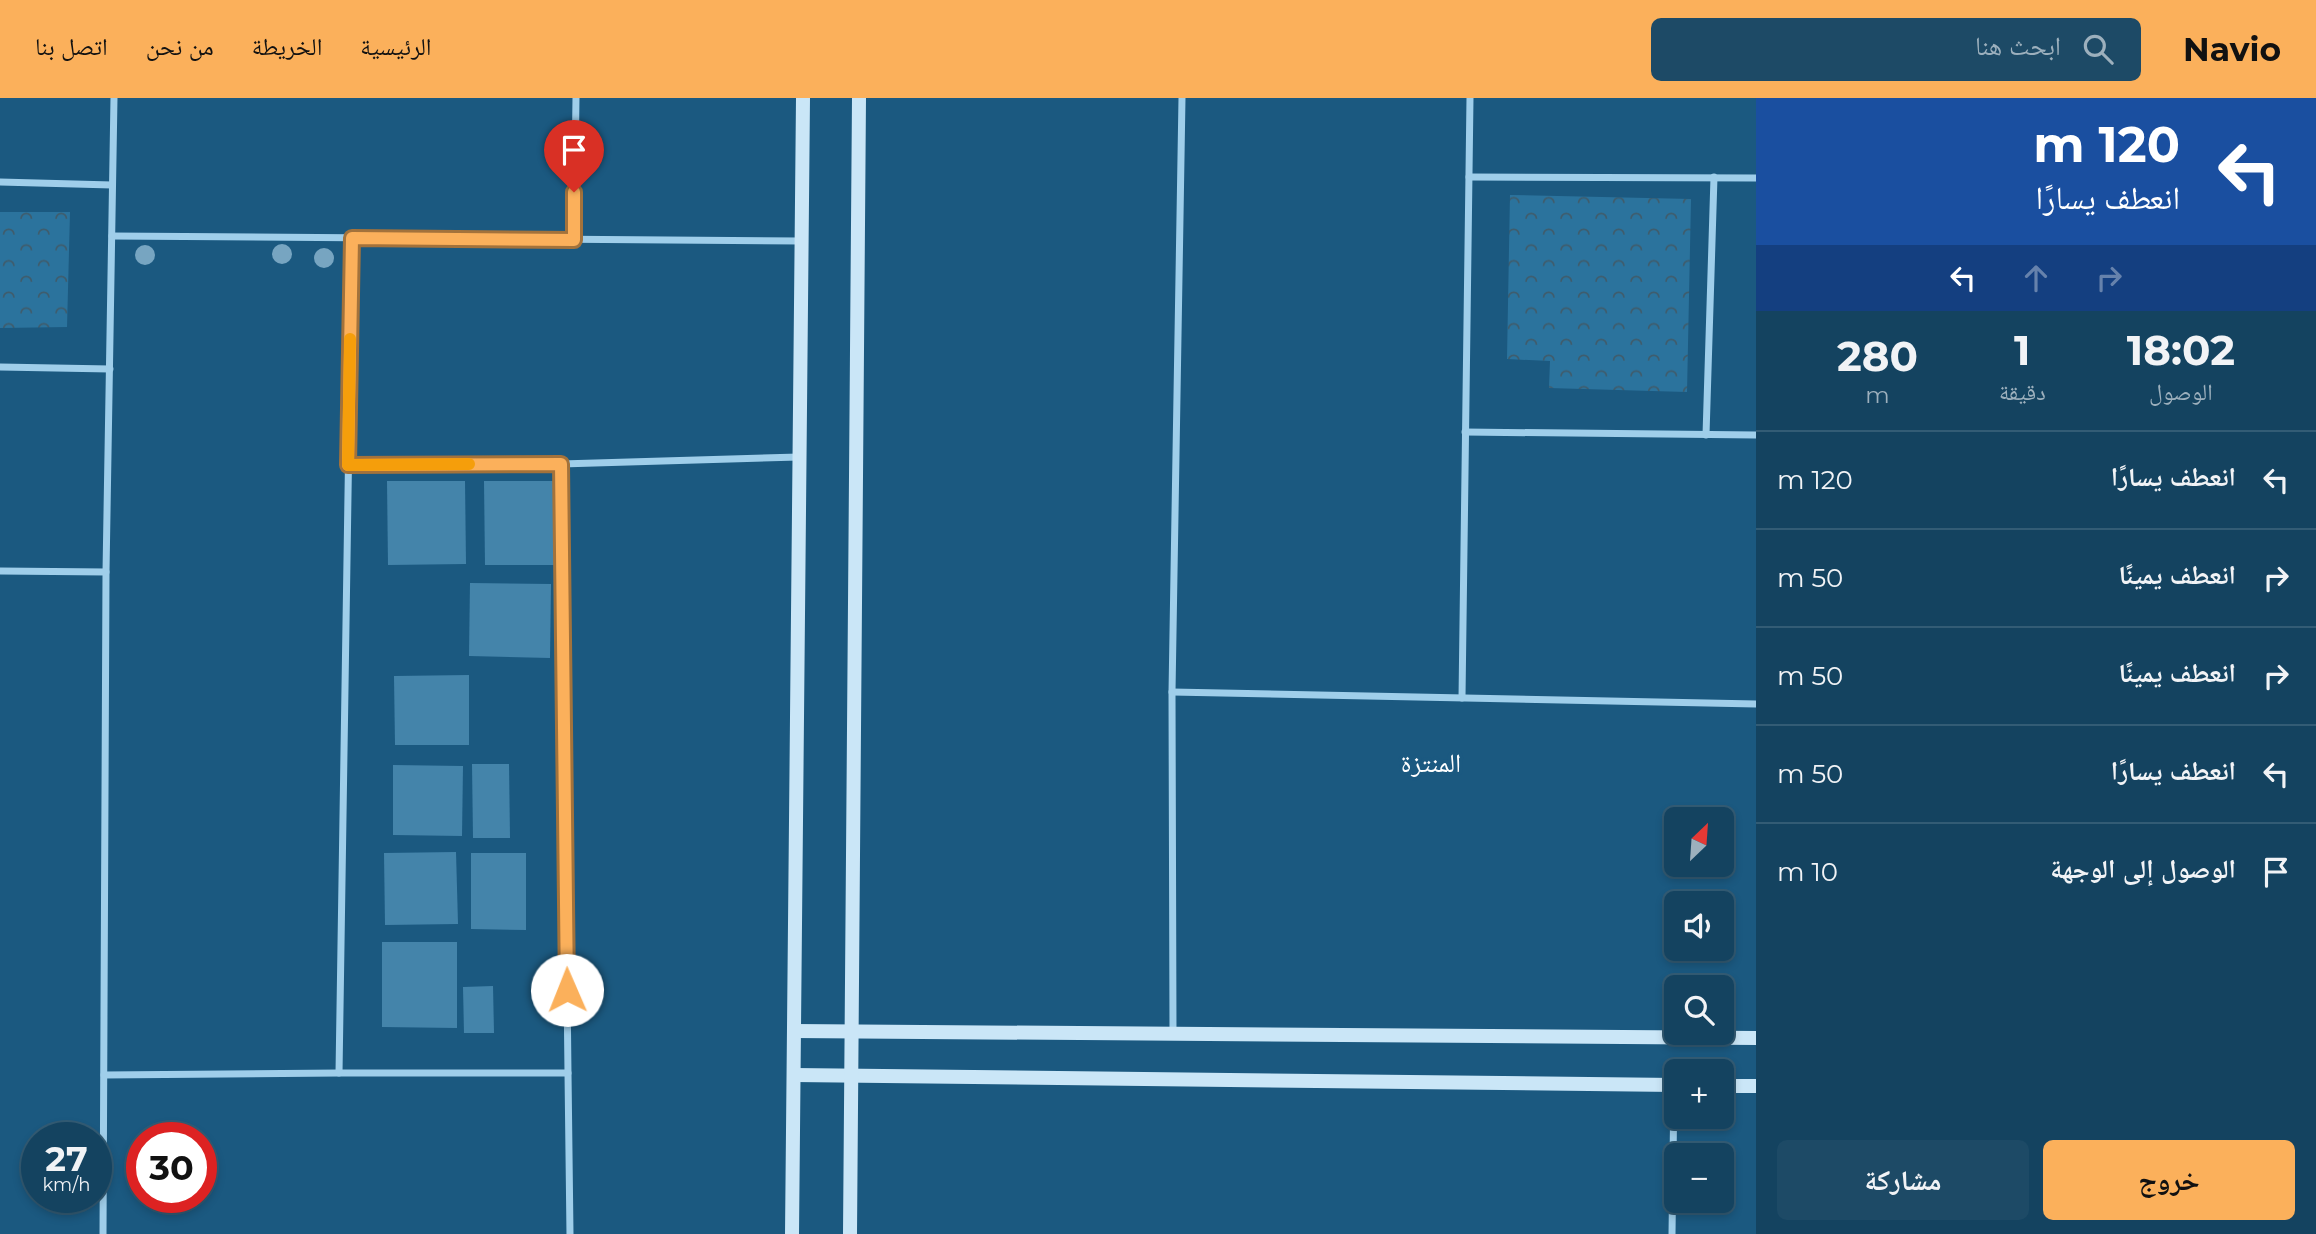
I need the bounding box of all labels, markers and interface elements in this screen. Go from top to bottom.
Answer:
search box [1651,18,2141,81]
text: Navio [2183,29,2281,69]
text: ابحث هنا [1975,30,2061,62]
icon: search [2079,30,2117,68]
text: اتصل بنا [35,32,108,61]
text: من نحن [146,32,214,61]
text: الخريطة [252,32,322,61]
text: الرئيسية [360,32,431,61]
text: 120 m [2033,115,2180,174]
pin [544,120,604,192]
icon: left [2204,126,2295,217]
icon: arrive [555,131,593,169]
text: انعطف يسارًا [2035,178,2180,217]
icon: left [1944,259,1982,297]
icon: ahead [2017,259,2055,297]
icon: right [2090,259,2128,297]
text: 1 [2014,324,2031,376]
text: 18:02 [2127,324,2235,376]
text: 280 [1837,330,1918,382]
text: دقيقة [1999,378,2046,406]
text: الوصول [2149,378,2213,406]
text: m [1865,381,1890,409]
text: انعطف يسارًا [2111,461,2236,493]
icon: left [2257,461,2295,499]
text: 120 m [1777,464,1853,496]
text: انعطف يمينًا [2118,559,2236,591]
icon: right [2257,559,2295,597]
text: 50 m [1777,562,1843,594]
text: انعطف يمينًا [2118,657,2236,689]
icon: right [2257,657,2295,695]
text: 50 m [1777,660,1843,692]
district label: المنتزة [1401,747,1461,779]
text: انعطف يسارًا [2111,755,2236,787]
icon: left [2257,755,2295,793]
text: 50 m [1777,758,1843,790]
north arrow [1664,807,1734,877]
map controls [1664,807,1734,1213]
text: الوصول إلى الوجهة [2050,853,2236,885]
icon: arrive [2257,853,2295,891]
text: 10 m [1777,856,1838,888]
button: sound [1664,891,1734,961]
position arrow [530,953,604,1027]
button: search [1664,975,1734,1045]
button: + [1664,1059,1734,1129]
speed limit sign: 30 [126,1122,217,1213]
text: 27 [45,1137,88,1180]
button: مشاركة [1777,1140,2029,1220]
button: خروج [2043,1140,2295,1220]
button: − [1664,1143,1734,1213]
text: km/h [42,1174,91,1196]

